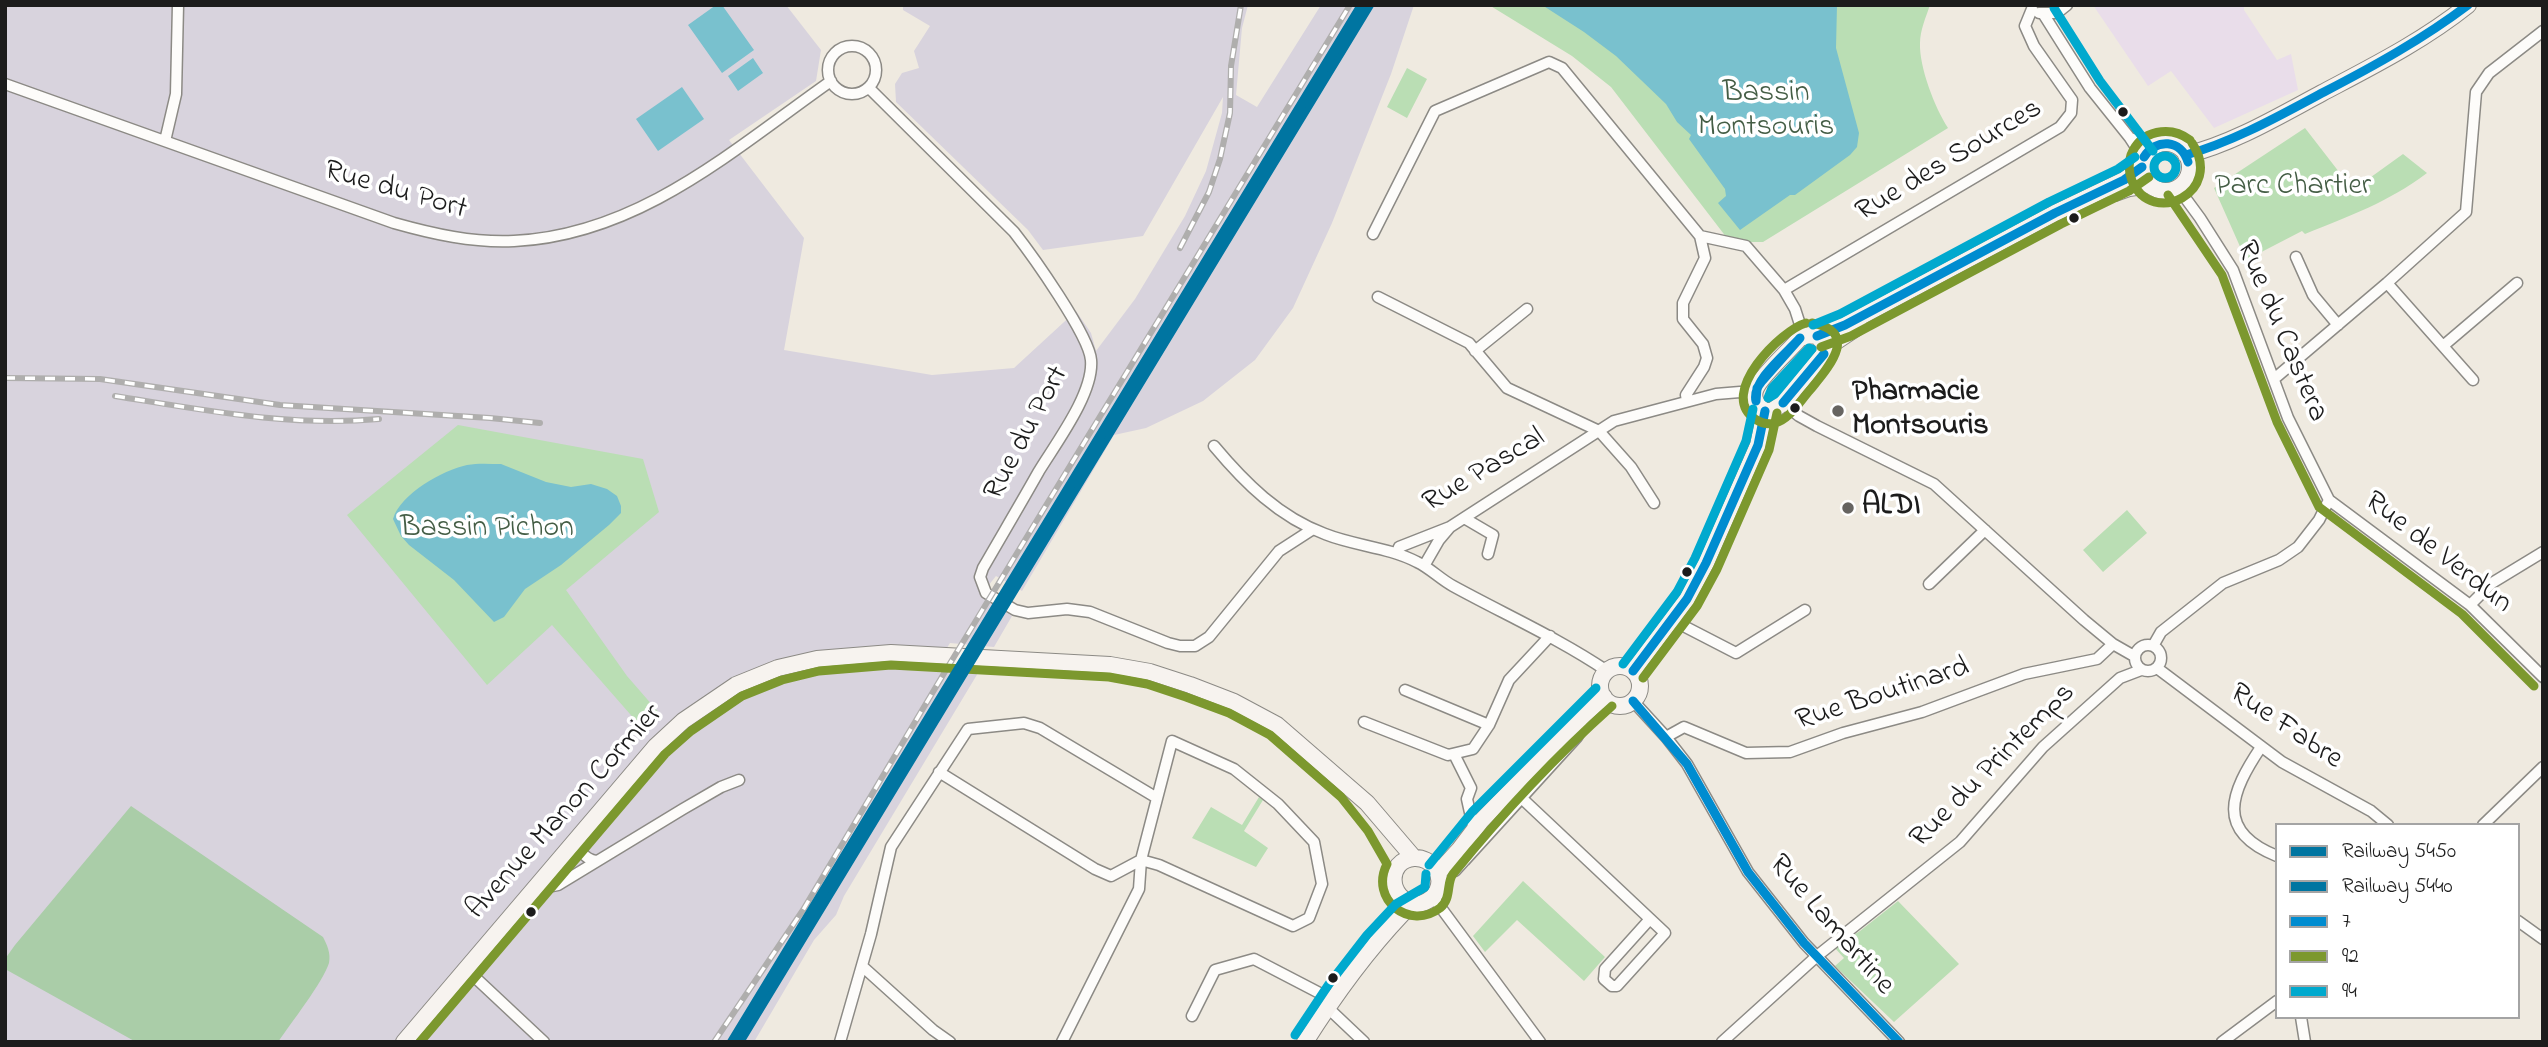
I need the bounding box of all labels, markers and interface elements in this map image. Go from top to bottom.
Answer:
park label: Bassin Montsouris [1698,77,1834,148]
street label: Rue des Sources [1850,92,2050,232]
unlabelled marker [2116,105,2130,119]
street label: Rue du Port [320,154,470,230]
park label: Parc Chartier [2215,170,2371,206]
unlabelled marker [2067,211,2081,225]
street label: Rue du Castera [2226,236,2334,428]
street label: Rue du Port [978,361,1078,507]
place label: Pharmacie Montsouris [1852,376,1989,446]
unlabelled marker [1788,401,1802,415]
marker: Pharmacie Montsouris [1830,403,1846,419]
street label: Rue Pascal [1417,421,1553,523]
street label: Rue de Verdun [2356,485,2518,623]
place label: ALDI [1862,490,1921,526]
marker: ALDI [1840,500,1856,516]
park label: Bassin Pichon [400,512,574,548]
unlabelled marker [1680,565,1694,579]
street label: Rue Boutinard [1792,651,1974,741]
street label: Rue du Printemps [1904,677,2084,857]
street label: Rue Fabre [2222,677,2348,779]
street label: Avenue Manon Cormier [460,698,672,928]
legend [2275,823,2520,1019]
text: Railway 5450 [2342,837,2456,867]
street label: Rue Lamartine [1759,848,1901,1004]
text: Railway 5440 [2342,872,2453,902]
unlabelled marker [524,905,538,919]
text: 7 [2342,907,2351,937]
text: 92 [2342,942,2359,972]
unlabelled marker [1326,971,1340,985]
text: 94 [2342,977,2357,1007]

